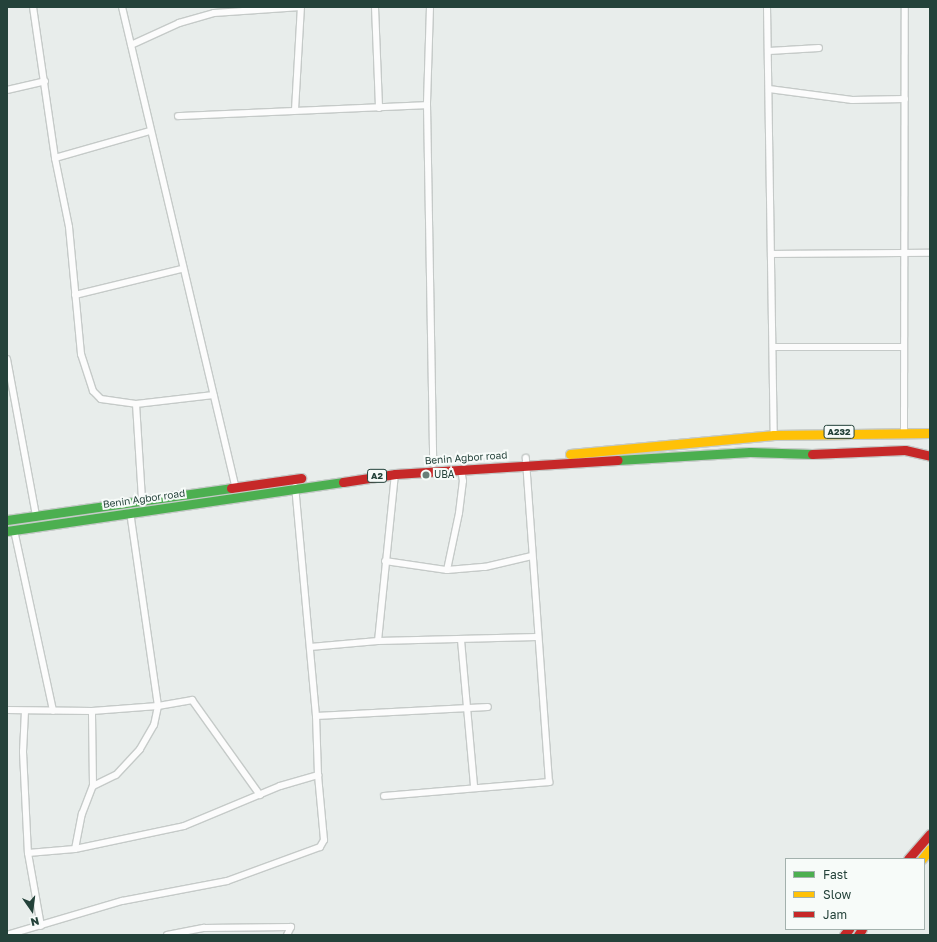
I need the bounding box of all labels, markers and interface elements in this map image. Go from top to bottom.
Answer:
road number: A232 [823,425,855,439]
street label: Benin Agbor road [424,449,508,467]
road number: A2 [367,469,387,483]
place label: UBA [434,469,454,481]
marker: UBA [421,470,431,480]
street label: Benin Agbor road [102,487,186,511]
legend [785,858,925,930]
text: Fast [823,867,848,882]
text: Slow [823,887,851,902]
north arrow [12,890,52,930]
text: Jam [823,907,847,922]
text: N [29,915,41,929]

